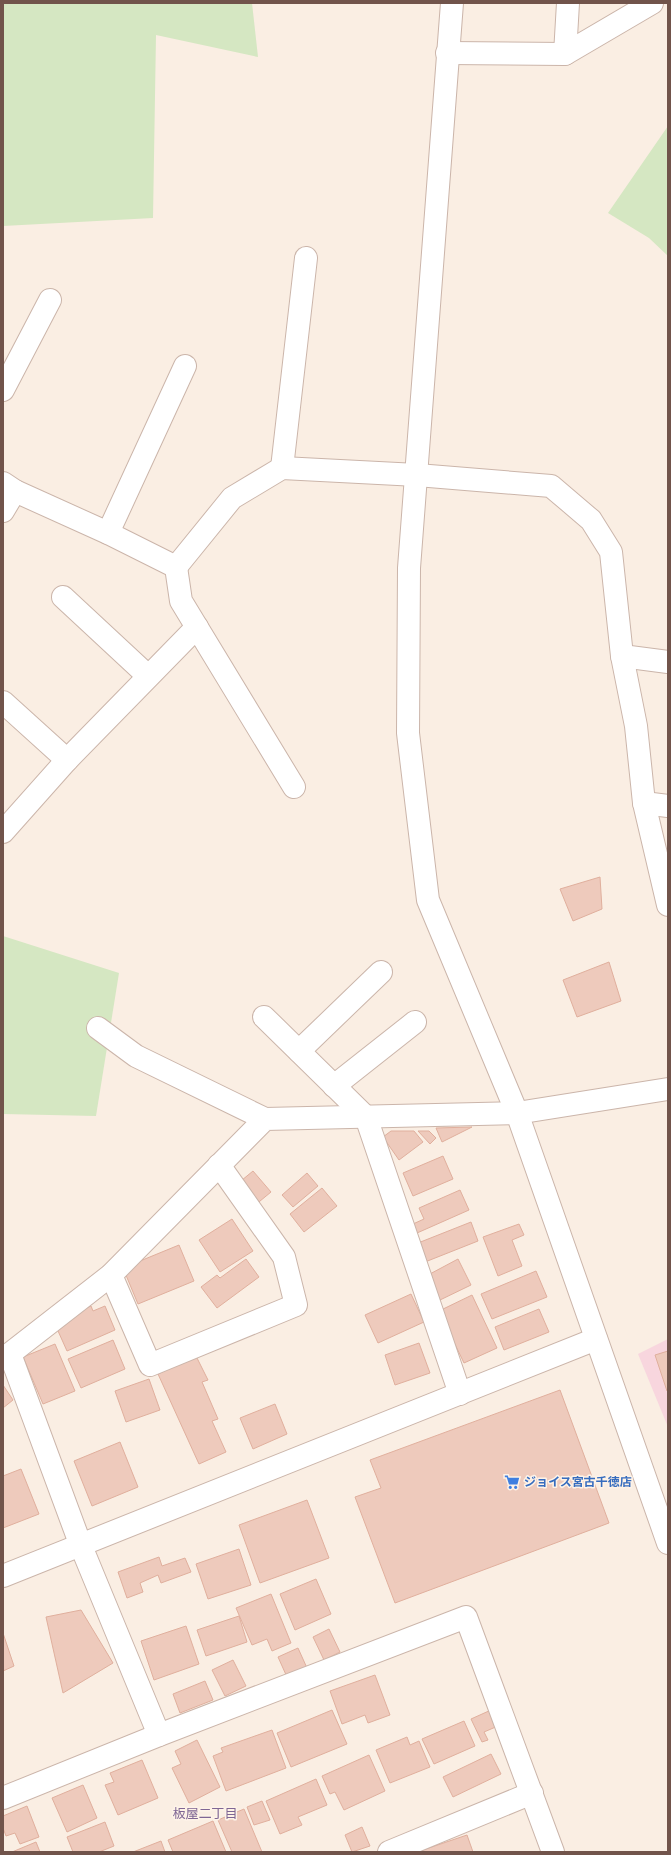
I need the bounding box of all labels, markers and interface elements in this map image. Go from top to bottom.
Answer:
supermarket icon: ジョイス宮古千徳店 [503,1473,521,1491]
place label: ジョイス宮古千徳店 [524,1475,632,1489]
district label: 板屋二丁目 [172,1806,238,1821]

